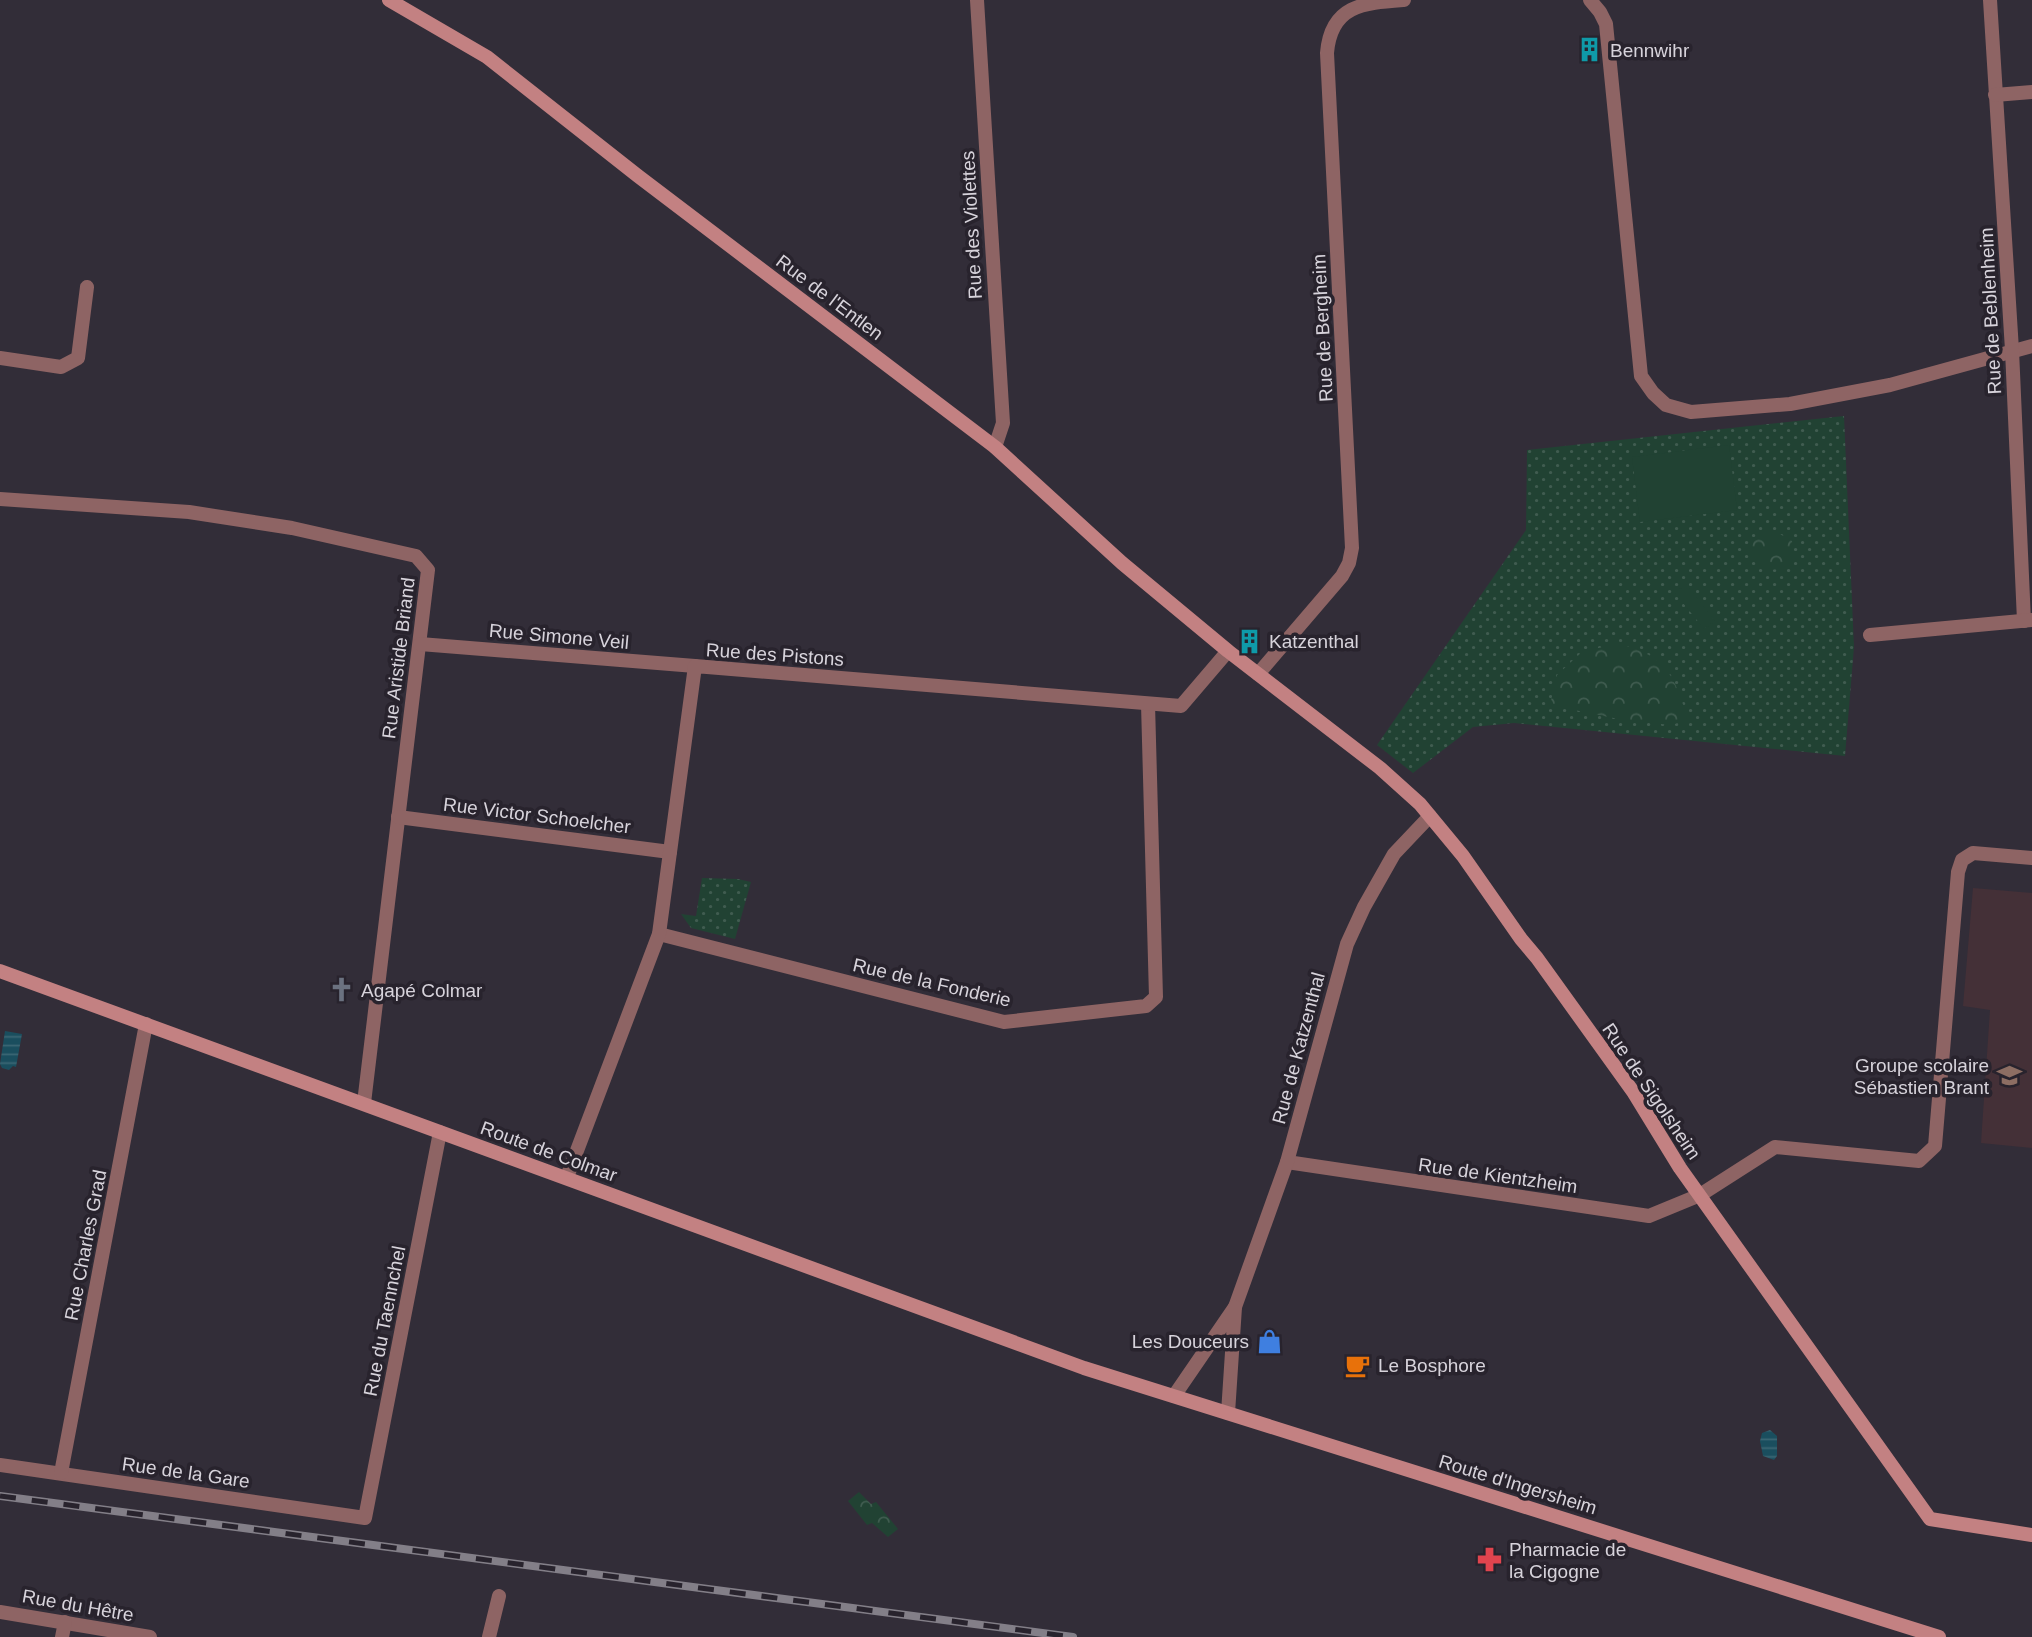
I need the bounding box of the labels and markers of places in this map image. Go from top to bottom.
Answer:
building icon: Bennwihr [1576,36,1604,64]
place label: Bennwihr [1610,40,1690,61]
building icon: Katzenthal [1235,627,1263,655]
place label: Katzenthal [1269,631,1359,652]
church icon: Agapé Colmar [327,976,355,1004]
place label: Agapé Colmar [361,980,483,1001]
place label: Groupe scolaire Sébastien Brant [1854,1055,1990,1098]
school or university icon: Groupe scolaire Sébastien Brant [1995,1062,2023,1090]
shop icon: Les Douceurs [1255,1327,1283,1355]
place label: Les Douceurs [1132,1331,1249,1352]
cafe icon: Le Bosphore [1344,1351,1372,1379]
place label: Le Bosphore [1378,1355,1486,1376]
place label: Pharmacie de la Cigogne [1509,1539,1626,1582]
pharmacy icon: Pharmacie de la Cigogne [1475,1546,1503,1574]

